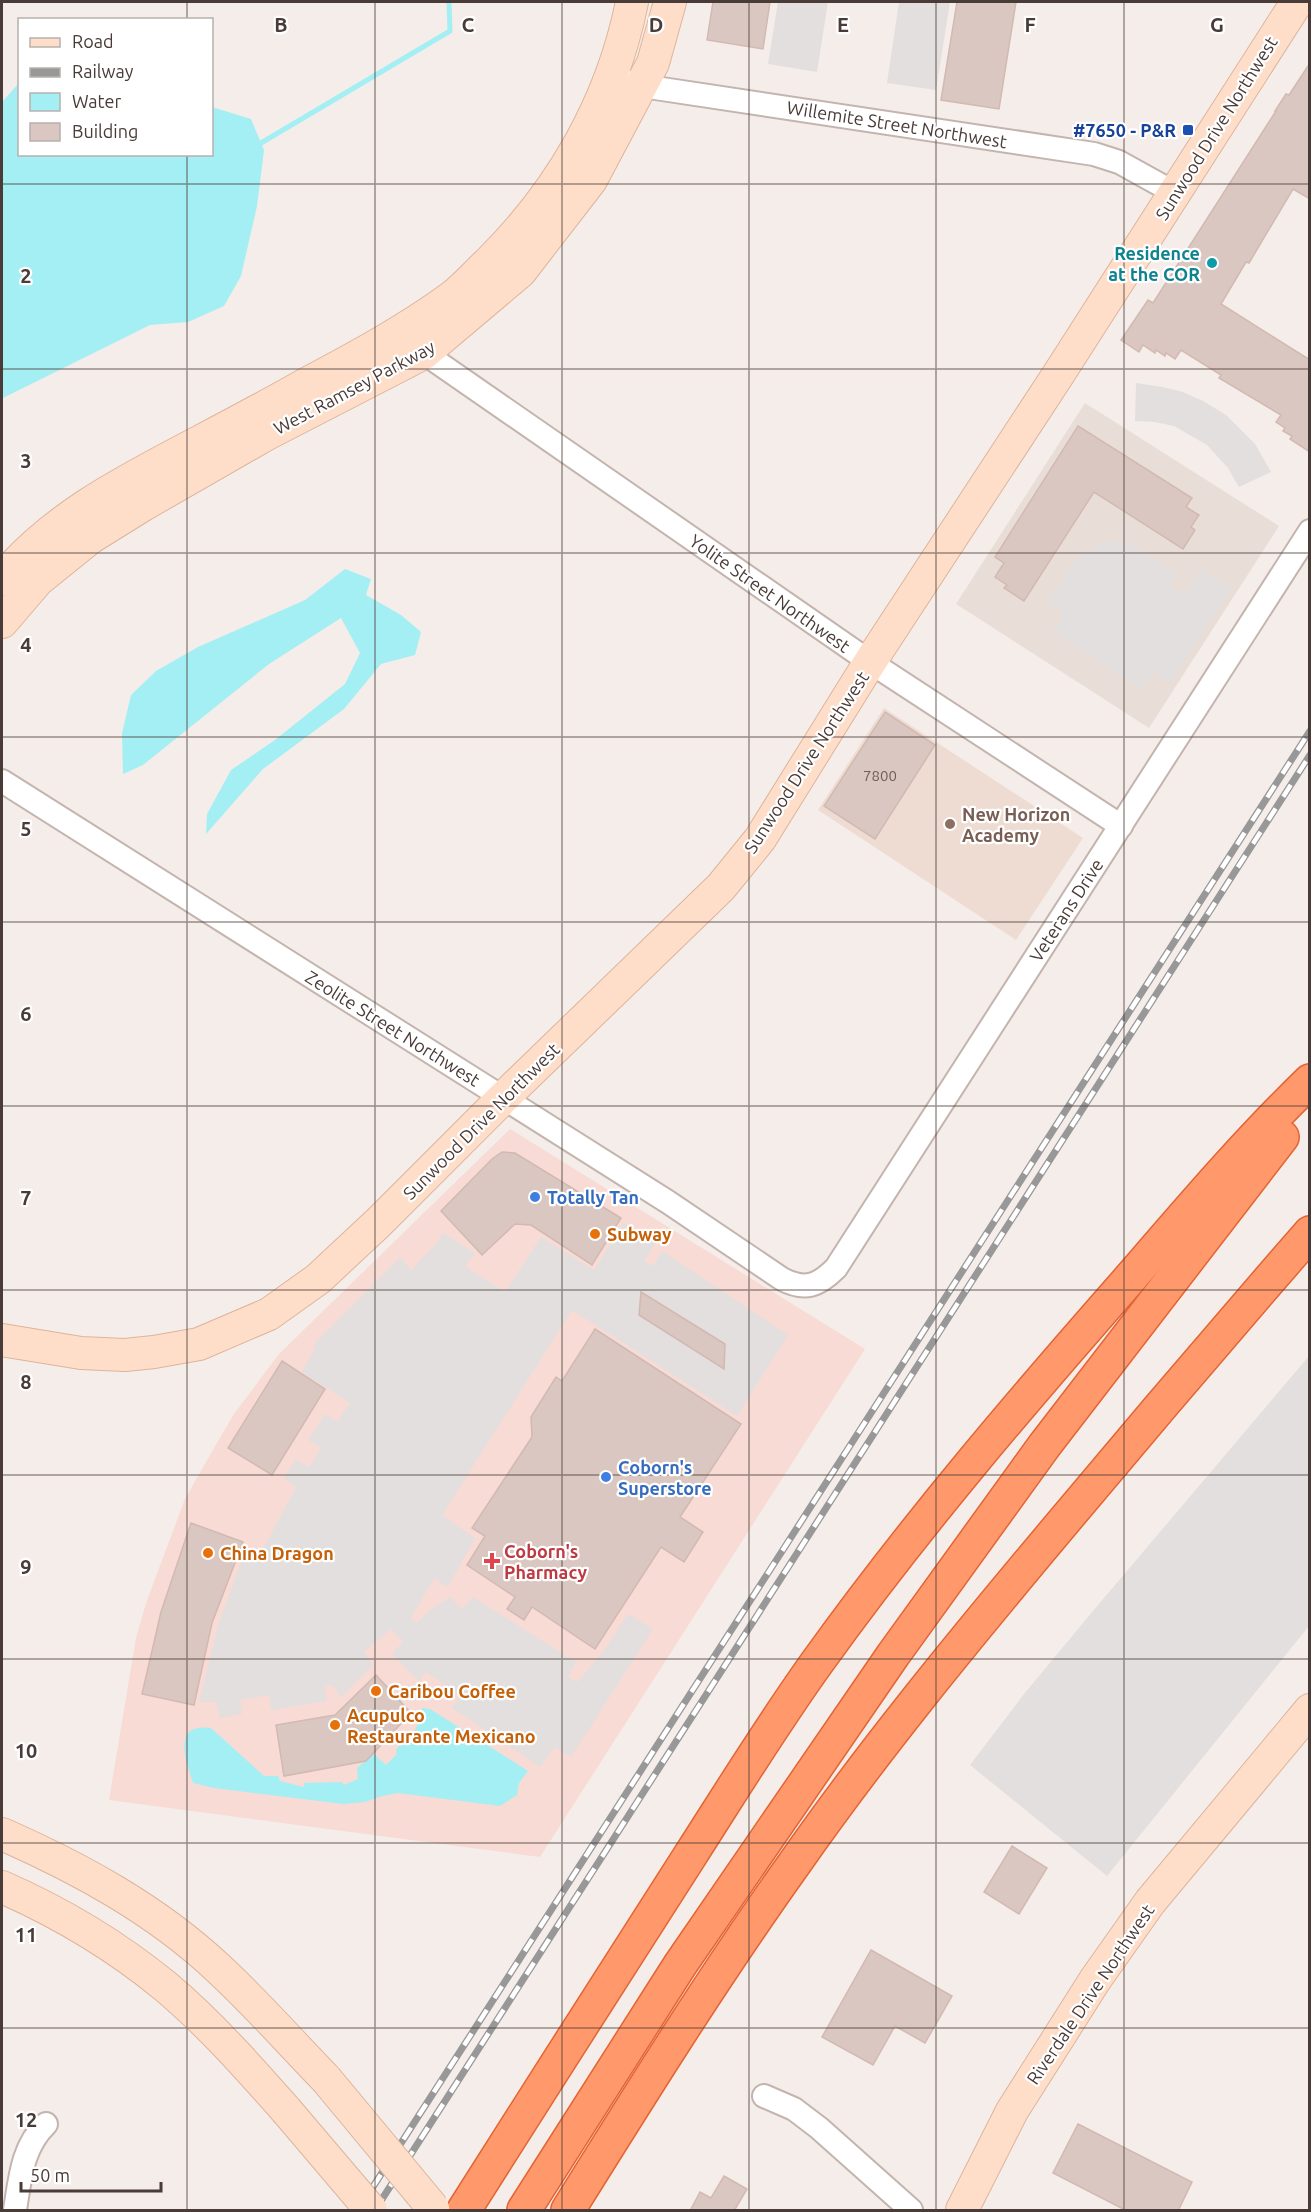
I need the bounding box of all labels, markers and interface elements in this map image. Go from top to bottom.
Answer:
text: B [274,13,288,36]
text: C [462,13,475,36]
text: D [649,13,663,36]
text: E [837,13,849,36]
text: F [1024,13,1036,36]
text: G [1210,13,1224,36]
legend [18,18,213,156]
text: Road [72,31,114,51]
street label: Sunwood Drive Northwest [1151,33,1281,223]
text: Railway [72,61,134,81]
text: Water [72,91,122,111]
street label: Willemite Street Northwest [786,97,1008,151]
place label: #7650 - P&R [1073,120,1176,140]
text: Building [72,121,138,141]
marker: #7650 - P&R [1181,123,1195,137]
place label: Residence at the COR [1108,243,1200,284]
marker: Residence at the COR [1205,256,1219,270]
text: 2 [20,264,32,287]
street label: West Ramsey Parkway [270,336,438,438]
text: 3 [20,449,32,472]
street label: Yolite Street Northwest [686,530,854,656]
text: 4 [20,633,32,656]
street label: Sunwood Drive Northwest [740,667,872,857]
house number: 7800 [863,767,897,784]
place label: New Horizon Academy [962,804,1070,845]
text: 5 [20,817,32,840]
marker: New Horizon Academy [943,817,957,831]
street label: Veterans Drive [1025,855,1107,965]
street label: Zeolite Street Northwest [302,966,484,1090]
text: 6 [20,1002,32,1025]
street label: Sunwood Drive Northwest [399,1039,563,1203]
text: 7 [20,1186,32,1209]
place label: Totally Tan [547,1187,639,1207]
marker: Totally Tan [528,1190,542,1204]
place label: Subway [607,1224,672,1244]
marker: Subway [588,1227,602,1241]
text: 8 [20,1370,32,1393]
place label: Coborn's Superstore [618,1457,712,1498]
marker: Coborn's Superstore [599,1470,613,1484]
place label: Coborn's Pharmacy [504,1541,587,1582]
place label: China Dragon [220,1543,334,1563]
marker: China Dragon [201,1546,215,1560]
marker: Coborn's Pharmacy [485,1554,499,1568]
text: 9 [20,1555,32,1578]
place label: Caribou Coffee [388,1681,516,1701]
marker: Caribou Coffee [369,1684,383,1698]
place label: Acupulco Restaurante Mexicano [347,1705,536,1746]
marker: Acupulco Restaurante Mexicano [328,1718,342,1732]
text: 10 [15,1739,37,1762]
street label: Riverdale Drive Northwest [1022,1900,1158,2088]
text: 11 [15,1923,37,1946]
text: 12 [15,2108,37,2131]
scale bar [21,2155,160,2193]
text: 50 m [30,2165,70,2185]

